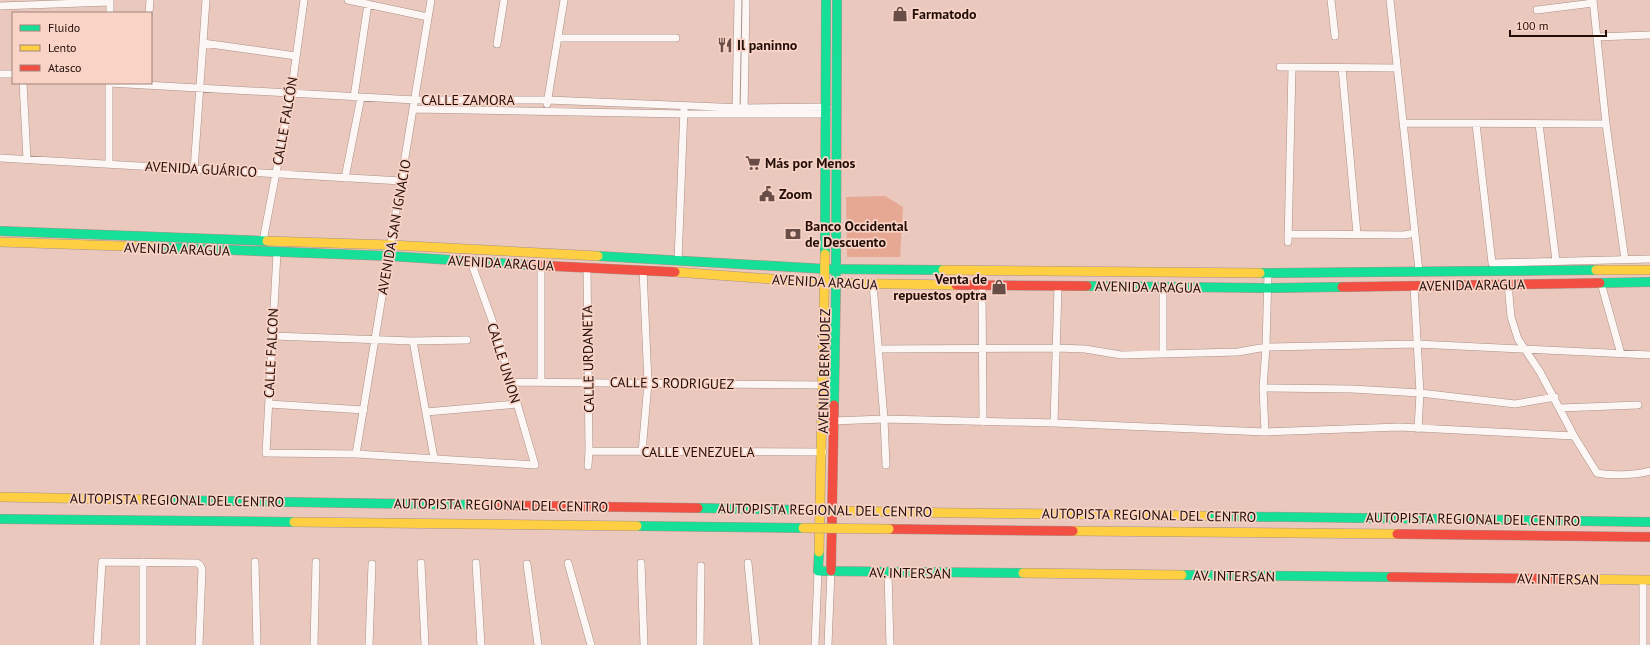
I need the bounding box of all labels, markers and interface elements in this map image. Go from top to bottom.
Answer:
shop icon: Farmatodo [891,5,909,23]
place label: Farmatodo [912,5,977,23]
legend [12,12,152,84]
scale bar [1510,12,1606,38]
text: 100 m [1516,18,1549,33]
text: Fluido [48,20,80,35]
restaurant icon: Il paninno [716,36,734,54]
place label: Il paninno [737,36,798,54]
text: Lento [48,40,77,55]
text: Atasco [48,60,81,75]
street label: CALLE FALCÓN [268,75,302,167]
street label: CALLE ZAMORA [421,91,516,109]
supermarket icon: Más por Menos [744,154,762,172]
place label: Más por Menos [765,154,856,172]
street label: AVENIDA GUÁRICO [145,157,257,181]
street label: AVENIDA SAN IGNACIO [373,158,415,296]
public building icon: Zoom [758,185,776,203]
place label: Zoom [779,185,812,203]
place label: Banco Occidental de Descuento [805,217,909,251]
bank icon: Banco Occidental de Descuento [784,225,802,243]
street label: AVENIDA ARAGUA [124,238,231,260]
street label: AVENIDA ARAGUA [448,251,555,275]
street label: AVENIDA ARAGUA [772,270,879,294]
place label: Venta de repuestos optra [893,270,987,304]
street label: AVENIDA ARAGUA [1419,275,1526,295]
street label: AVENIDA ARAGUA [1095,277,1202,297]
shop icon: Venta de repuestos optra [990,278,1008,296]
street label: CALLE URDANETA [578,304,598,413]
street label: CALLE FALCON [260,308,282,398]
street label: AVENIDA BERMÚDEZ [814,308,834,434]
street label: CALLE UNION [483,321,525,405]
street label: CALLE S RODRIGUEZ [610,373,735,393]
street label: CALLE VENEZUELA [641,443,755,461]
street label: AUTOPISTA REGIONAL DEL CENTRO [70,489,284,511]
street label: AUTOPISTA REGIONAL DEL CENTRO [394,494,608,516]
street label: AUTOPISTA REGIONAL DEL CENTRO [718,499,932,521]
street label: AUTOPISTA REGIONAL DEL CENTRO [1042,504,1256,526]
street label: AUTOPISTA REGIONAL DEL CENTRO [1366,508,1580,530]
street label: AV. INTERSAN [869,563,951,583]
street label: AV. INTERSAN [1193,566,1275,586]
street label: AV. INTERSAN [1517,569,1599,589]

